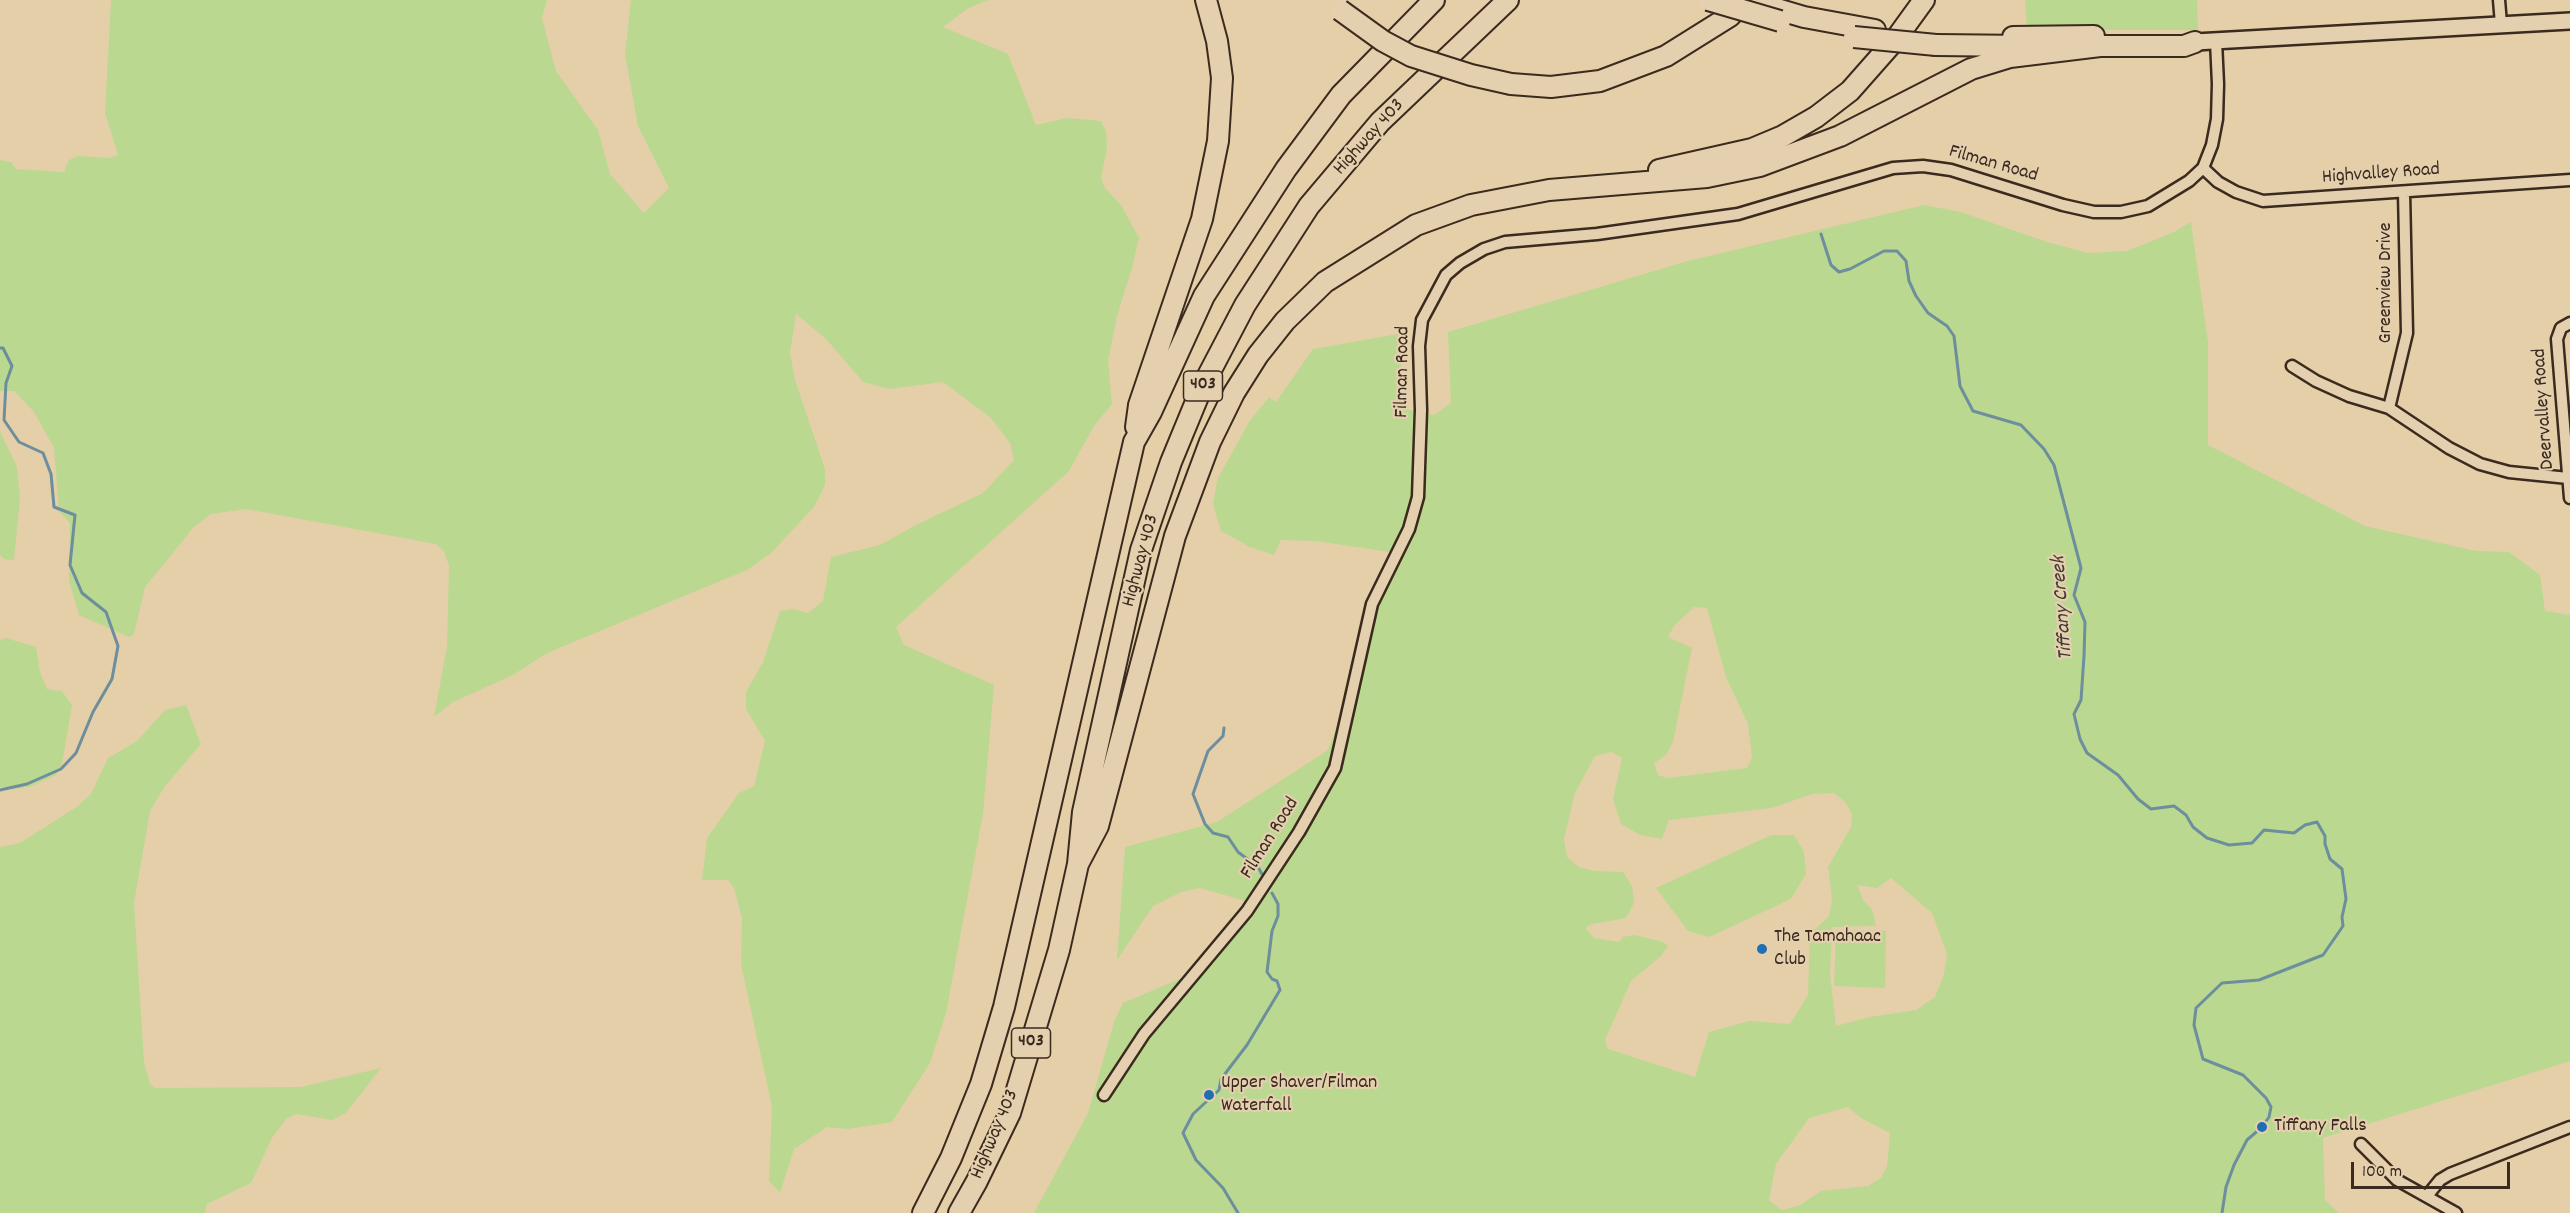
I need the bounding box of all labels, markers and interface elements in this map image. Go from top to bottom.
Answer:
street label: Highway 403 [1329,95,1411,181]
street label: Filman Road [1946,141,2040,189]
street label: Highvalley Road [2321,159,2441,191]
street label: Greenview Drive [2375,222,2399,344]
street label: Filman Road [1391,326,1417,418]
street label: Deervalley Road [2529,348,2561,470]
road number: 403 [1184,371,1222,401]
street label: Highway 403 [1118,512,1166,610]
water label: Tiffany Creek [2048,555,2080,661]
street label: Filman Road [1237,794,1305,884]
place label: The Tamahaac Club [1774,926,1881,973]
marker: The Tamahaac Club [1755,942,1769,956]
road number: 403 [1012,1028,1050,1058]
place label: Upper Shaver/Filman Waterfall [1221,1072,1377,1119]
street label: Highway 403 [966,1087,1026,1183]
marker: Upper Shaver/Filman Waterfall [1202,1088,1216,1102]
place label: Tiffany Falls [2274,1115,2367,1139]
marker: Tiffany Falls [2255,1120,2269,1134]
scale bar [2354,1150,2513,1188]
text: 100 m [2362,1160,2402,1185]

